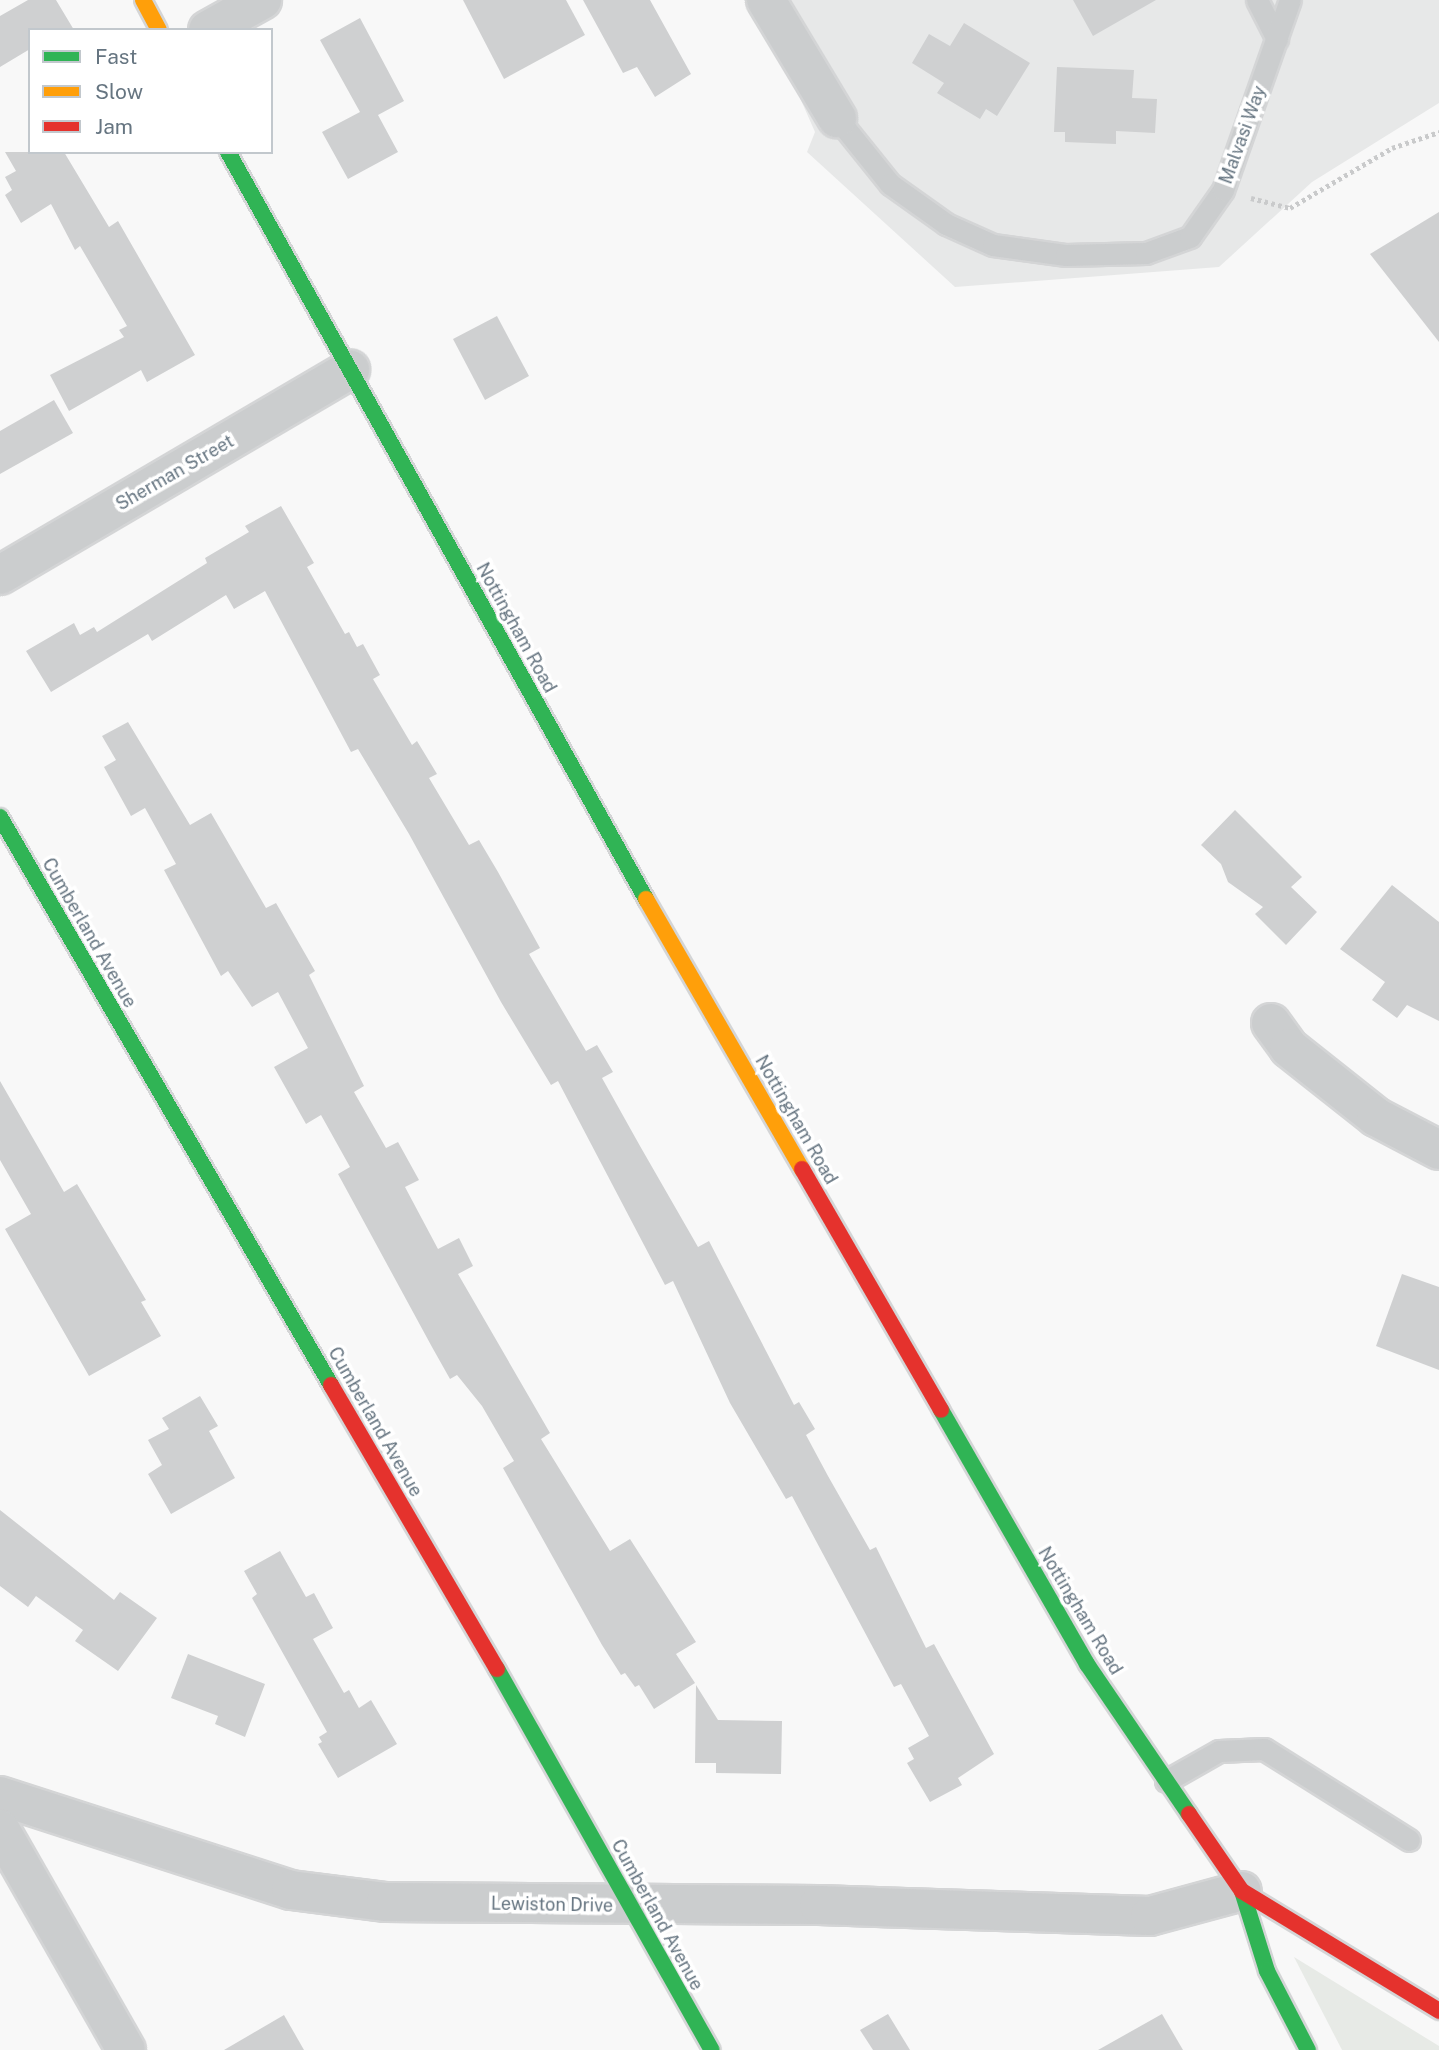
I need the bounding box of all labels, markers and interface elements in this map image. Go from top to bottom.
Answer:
legend [28,28,273,154]
text: Fast [95,44,137,69]
text: Slow [95,79,143,104]
street label: Malvasi Way [1215,83,1271,187]
text: Jam [95,114,133,139]
street label: Sherman Street [112,431,238,515]
street label: Nottingham Road [471,559,561,697]
street label: Cumberland Avenue [37,854,141,1012]
street label: Nottingham Road [750,1052,842,1188]
street label: Cumberland Avenue [323,1343,427,1501]
street label: Nottingham Road [1033,1543,1127,1679]
street label: Cumberland Avenue [607,1836,707,1994]
street label: Lewiston Drive [491,1893,613,1917]

